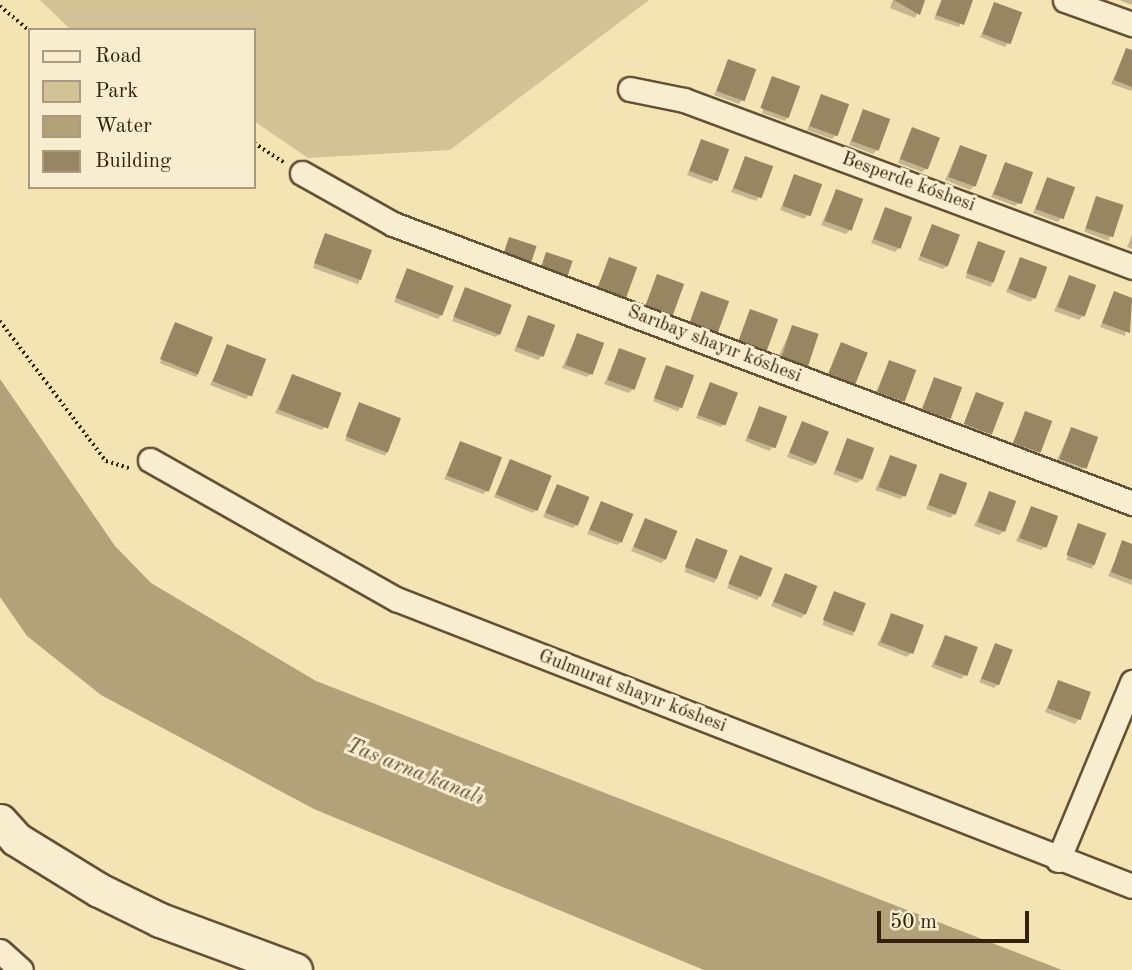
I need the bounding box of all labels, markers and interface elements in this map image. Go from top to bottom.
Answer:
legend [28,28,256,189]
text: Road [95,46,142,67]
text: Park [95,81,138,102]
text: Water [95,116,152,137]
street label: Besperde kóshesi [838,148,978,218]
text: Building [95,151,171,172]
street label: Sarıbay shayır kóshesi [624,301,804,389]
street label: Gulmurat shayır kóshesi [535,646,729,738]
water label: Tas arna kanalı [342,734,488,812]
scale bar [880,897,1032,941]
text: 50 m [890,912,937,933]

